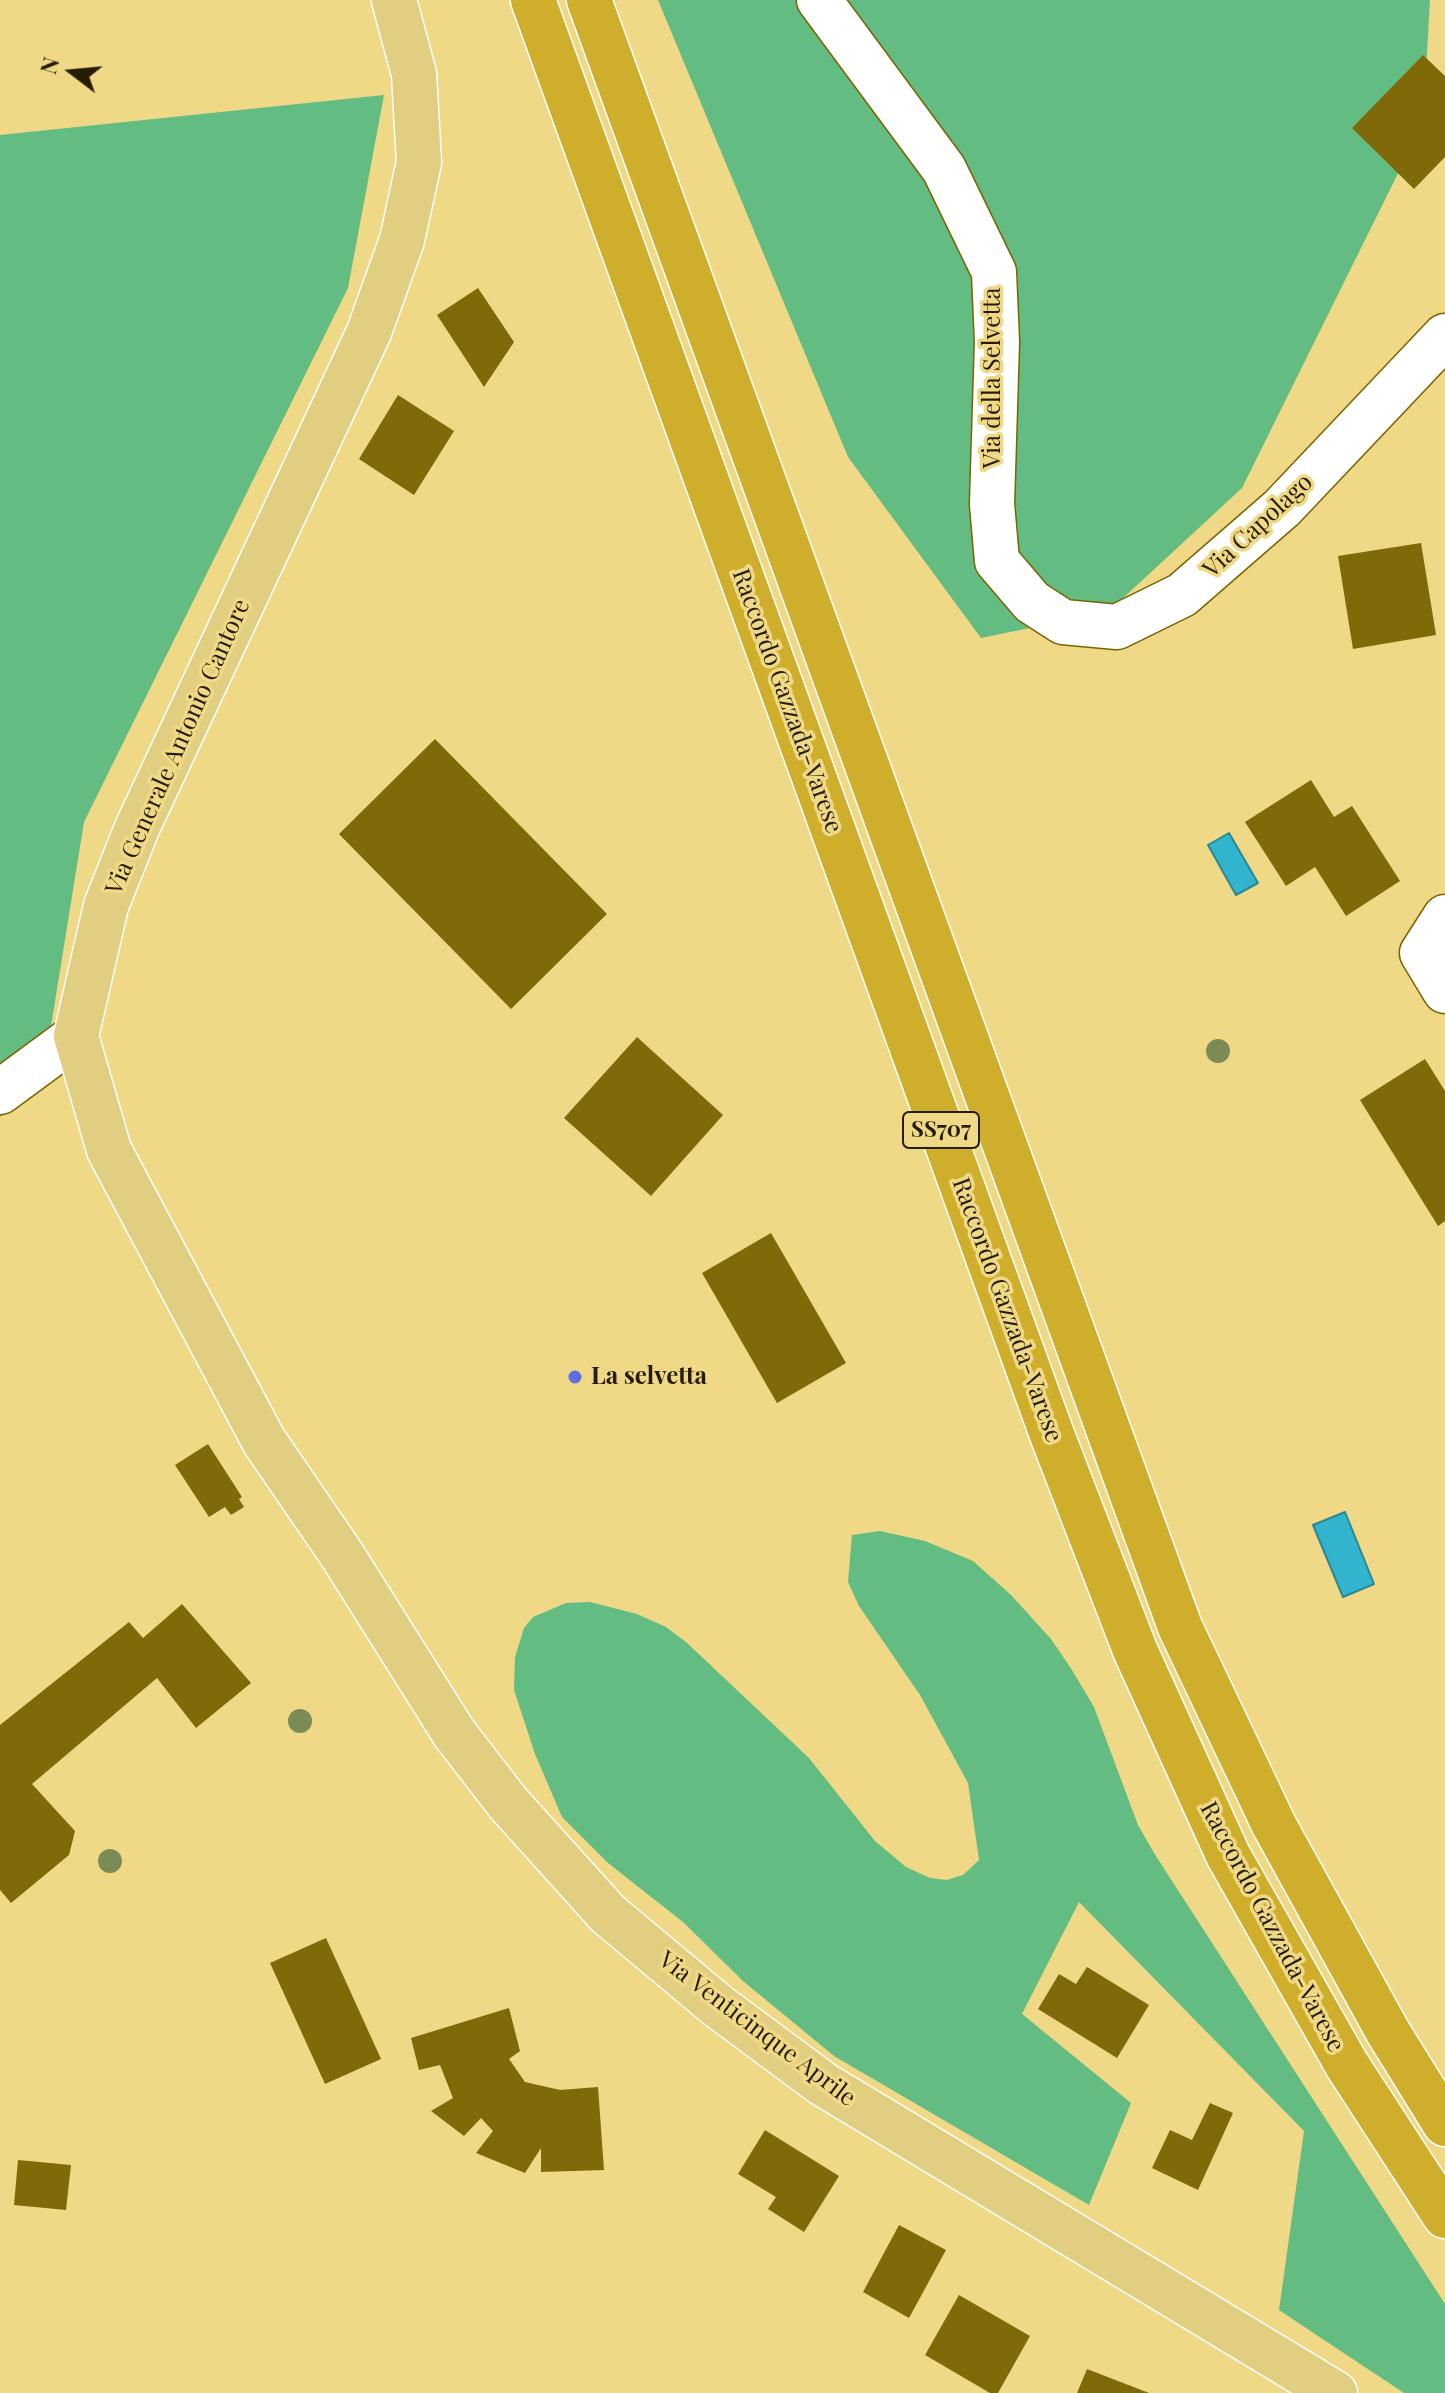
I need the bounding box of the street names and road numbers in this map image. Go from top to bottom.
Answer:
street label: Via della Selvetta [979,288,1007,468]
street label: Via Capolago [1197,468,1319,584]
street label: Raccordo Gazzada-Varese [726,565,848,837]
street label: Via Generale Antonio Cantore [100,595,256,899]
road number: SS707 [903,1112,979,1148]
street label: Raccordo Gazzada-Varese [946,1174,1068,1446]
street label: Raccordo Gazzada-Varese [1194,1797,1350,2057]
street label: Via Venticinque Aprile [653,1946,861,2112]

